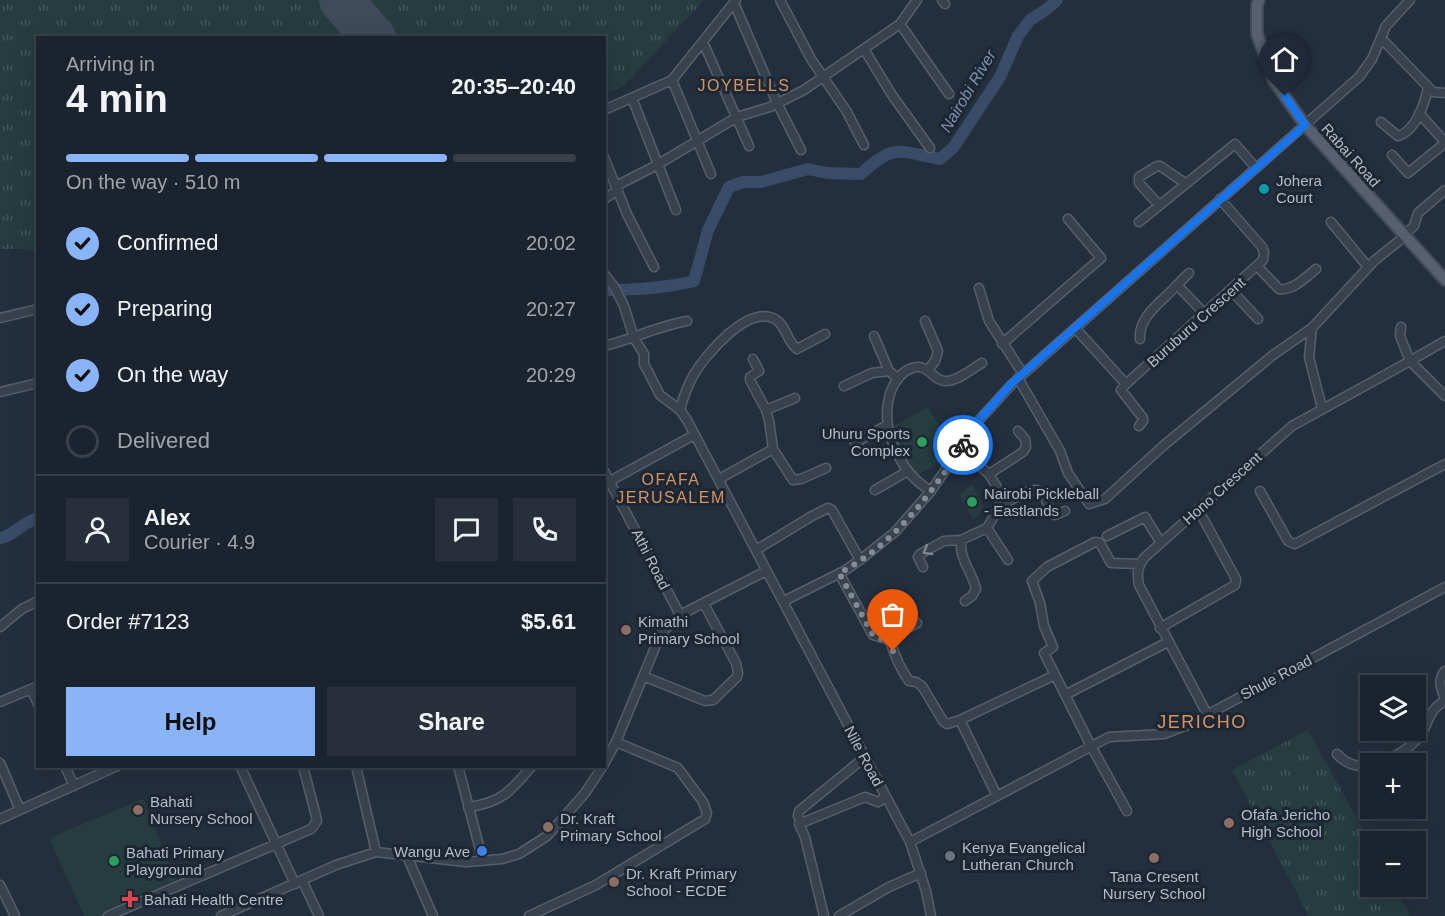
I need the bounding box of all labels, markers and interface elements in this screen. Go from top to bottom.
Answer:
pin [1259,34,1310,96]
icon: home [1268,43,1301,76]
water label: Nairobi River [937,46,999,135]
text: Arriving in [66,53,155,75]
text: 20:35–20:40 [451,74,576,99]
text: 4 min [66,77,168,120]
district label: JOYBELLS [698,77,790,94]
street label: Rabai Road [1318,120,1384,190]
text: On the way · 510 m [66,171,241,193]
place label: Johera Court [1276,172,1323,206]
marker: Johera Court [1257,182,1271,196]
icon: check [66,227,99,260]
text: Confirmed [117,230,218,255]
text: 20:02 [526,232,576,254]
street label: Buruburu Crescent [1144,273,1249,370]
icon: check [66,293,99,326]
text: Preparing [117,296,212,321]
text: 20:27 [526,298,576,320]
icon: check [66,359,99,392]
text: On the way [117,362,228,387]
text: 20:29 [526,364,576,386]
courier [933,415,993,475]
place label: Uhuru Sports Complex [822,425,910,459]
text: Delivered [117,428,210,453]
icon: bike [947,429,980,462]
marker: Uhuru Sports Complex [915,435,929,449]
street label: Hono Crescent [1179,448,1265,528]
district label: OFAFA JERUSALEM [616,471,726,506]
place label: Nairobi Pickleball - Eastlands [984,485,1099,519]
marker: Nairobi Pickleball - Eastlands [965,495,979,509]
button: person [66,498,129,561]
button: chat [435,498,498,561]
button: phone [513,498,576,561]
text: Alex [144,505,190,530]
street label: Athi Road [628,526,674,592]
text: Courier · 4.9 [144,531,255,553]
one-way arrow [923,543,934,554]
pin [867,589,918,651]
icon: bag [876,598,909,631]
text: Order #7123 [66,609,190,634]
text: $5.61 [521,609,576,634]
place label: Kimathi Primary School [638,613,740,647]
marker: Kimathi Primary School [619,623,633,637]
street label: Shule Road [1237,651,1315,703]
map controls [1360,675,1426,897]
button: layers [1360,675,1426,741]
button: Help [66,687,315,756]
button: Share [327,687,576,756]
district label: JERICHO [1157,712,1247,732]
street label: Nile Road [841,723,887,789]
button: + [1360,753,1426,819]
place label: Bahati Nursery School [150,793,253,827]
marker: Bahati Nursery School [131,803,145,817]
place label: Ofafa Jericho High School [1241,806,1330,840]
place label: Dr. Kraft Primary School [560,810,662,844]
marker: Ofafa Jericho High School [1222,816,1236,830]
marker: Dr. Kraft Primary School [541,820,555,834]
button: − [1360,831,1426,897]
place label: Kenya Evangelical Lutheran Church [962,839,1085,873]
place label: Wangu Ave [394,843,470,860]
place label: Bahati Primary Playground [126,844,225,878]
marker: Wangu Ave [475,844,489,858]
marker: Kenya Evangelical Lutheran Church [943,849,957,863]
marker: Tana Cresent Nursery School [1147,851,1161,865]
marker: Bahati Primary Playground [107,854,121,868]
place label: Dr. Kraft Primary School - ECDE [626,865,737,899]
place label: Tana Cresent Nursery School [1103,868,1205,902]
marker: Dr. Kraft Primary School - ECDE [607,875,621,889]
marker: Bahati Health Centre [121,890,139,908]
place label: Bahati Health Centre [144,891,283,908]

